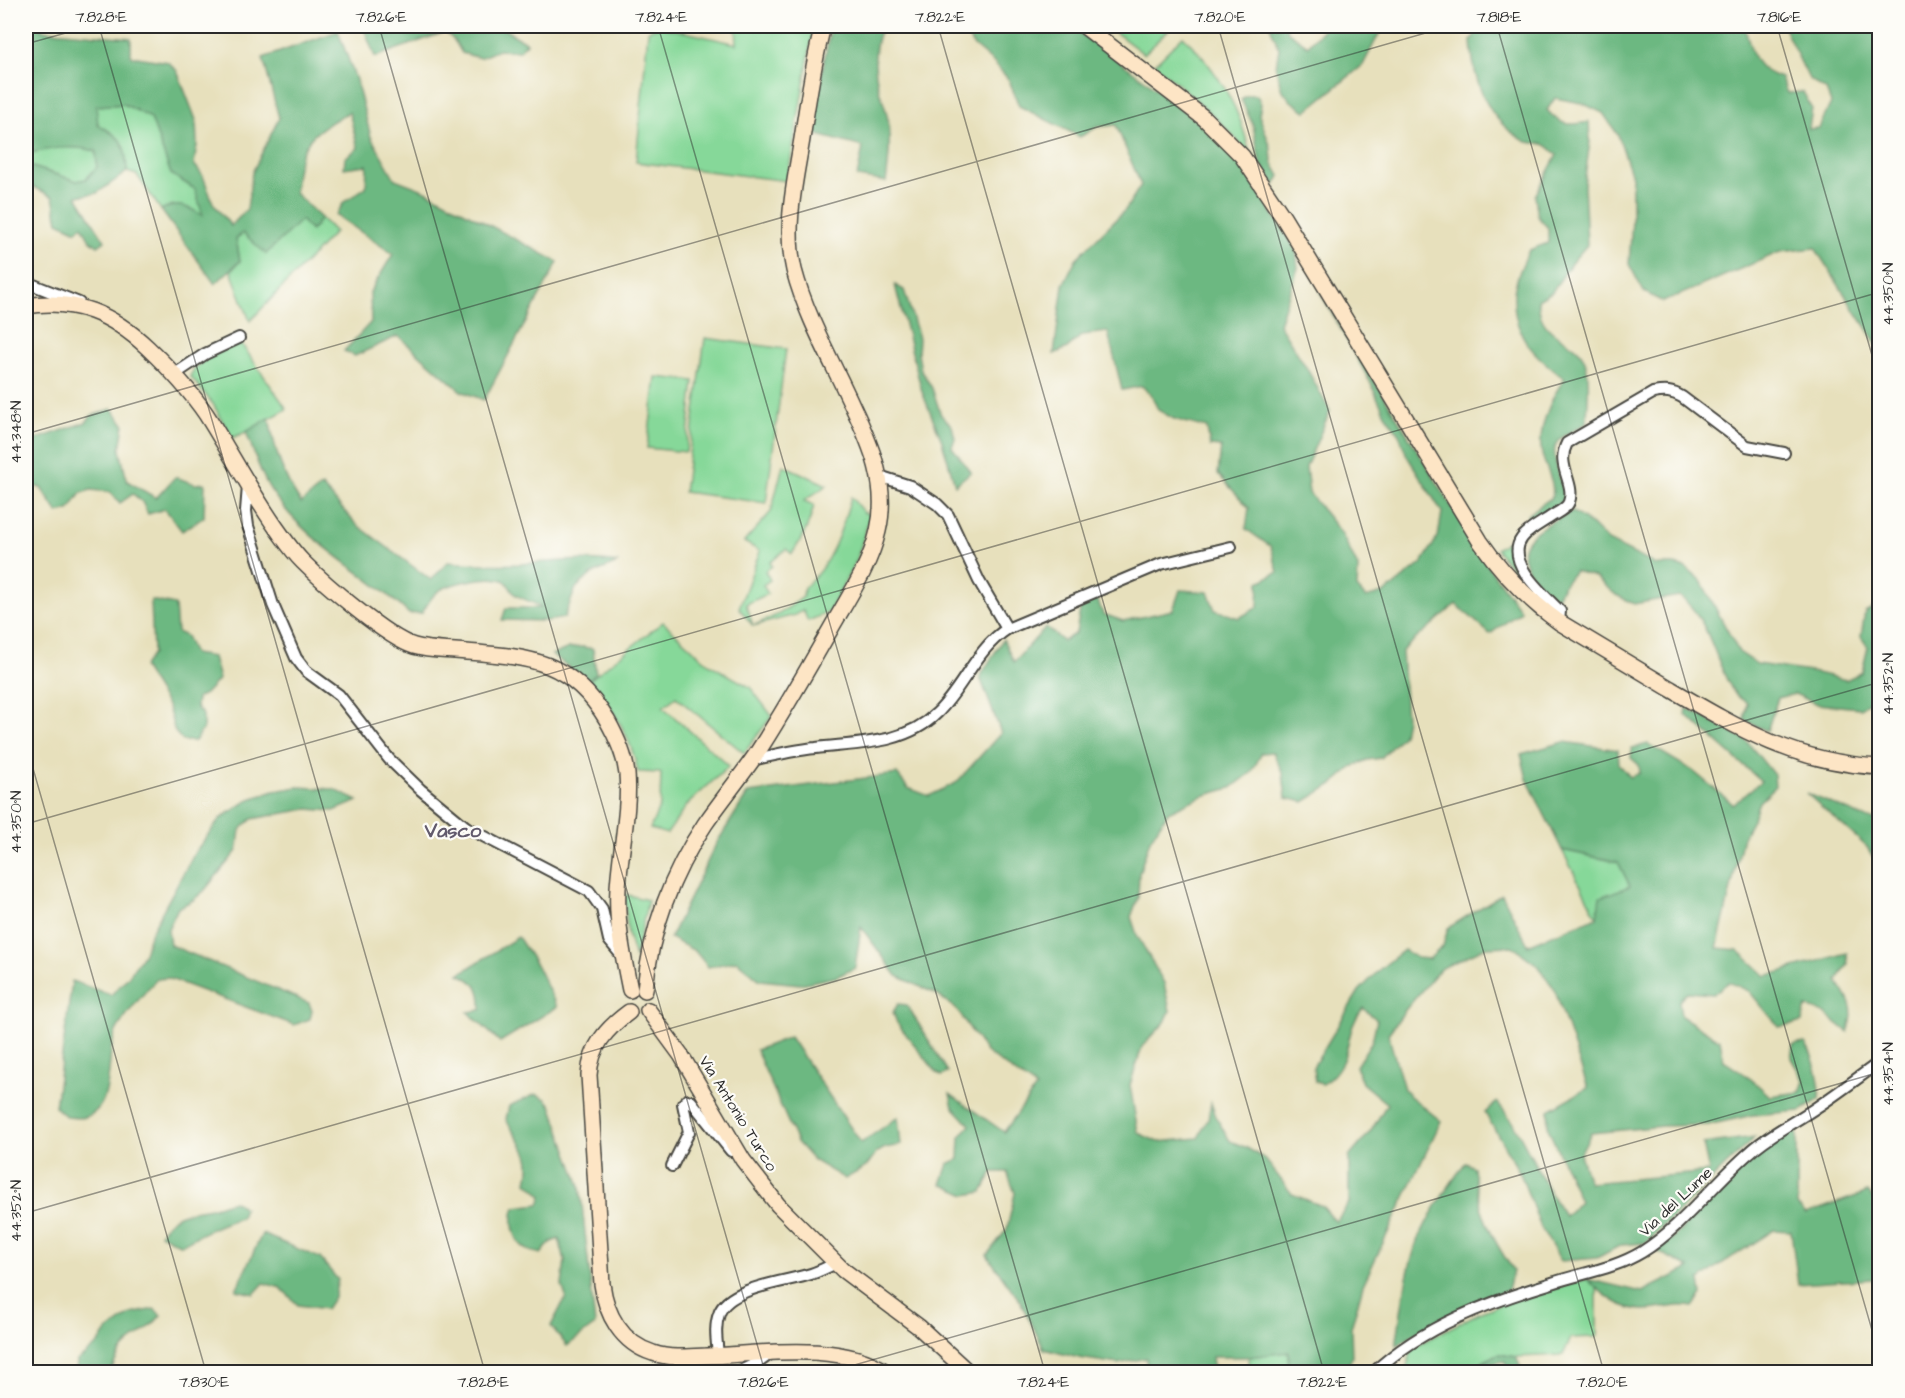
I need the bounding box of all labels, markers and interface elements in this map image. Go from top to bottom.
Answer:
text: 7.828°E [75,7,127,28]
text: 7.826°E [355,7,407,28]
text: 7.824°E [635,7,687,28]
text: 7.822°E [915,7,965,28]
text: 7.820°E [1194,7,1246,28]
text: 7.818°E [1477,7,1522,28]
text: 7.816°E [1757,7,1801,28]
text: 44.350°N [1878,263,1899,325]
text: 44.348°N [6,401,27,463]
text: 44.352°N [1878,653,1899,715]
text: 44.350°N [6,791,27,853]
district label: Vasco [424,817,482,845]
text: 44.354°N [1878,1042,1899,1106]
street label: Via Antonio Turco [694,1051,783,1176]
street label: Via del Lume [1634,1162,1717,1242]
text: 44.352°N [6,1180,27,1242]
text: 7.830°E [179,1372,229,1393]
text: 7.828°E [457,1372,509,1393]
text: 7.826°E [737,1372,789,1393]
text: 7.824°E [1017,1372,1069,1393]
text: 7.822°E [1297,1372,1347,1393]
text: 7.820°E [1576,1372,1628,1393]

